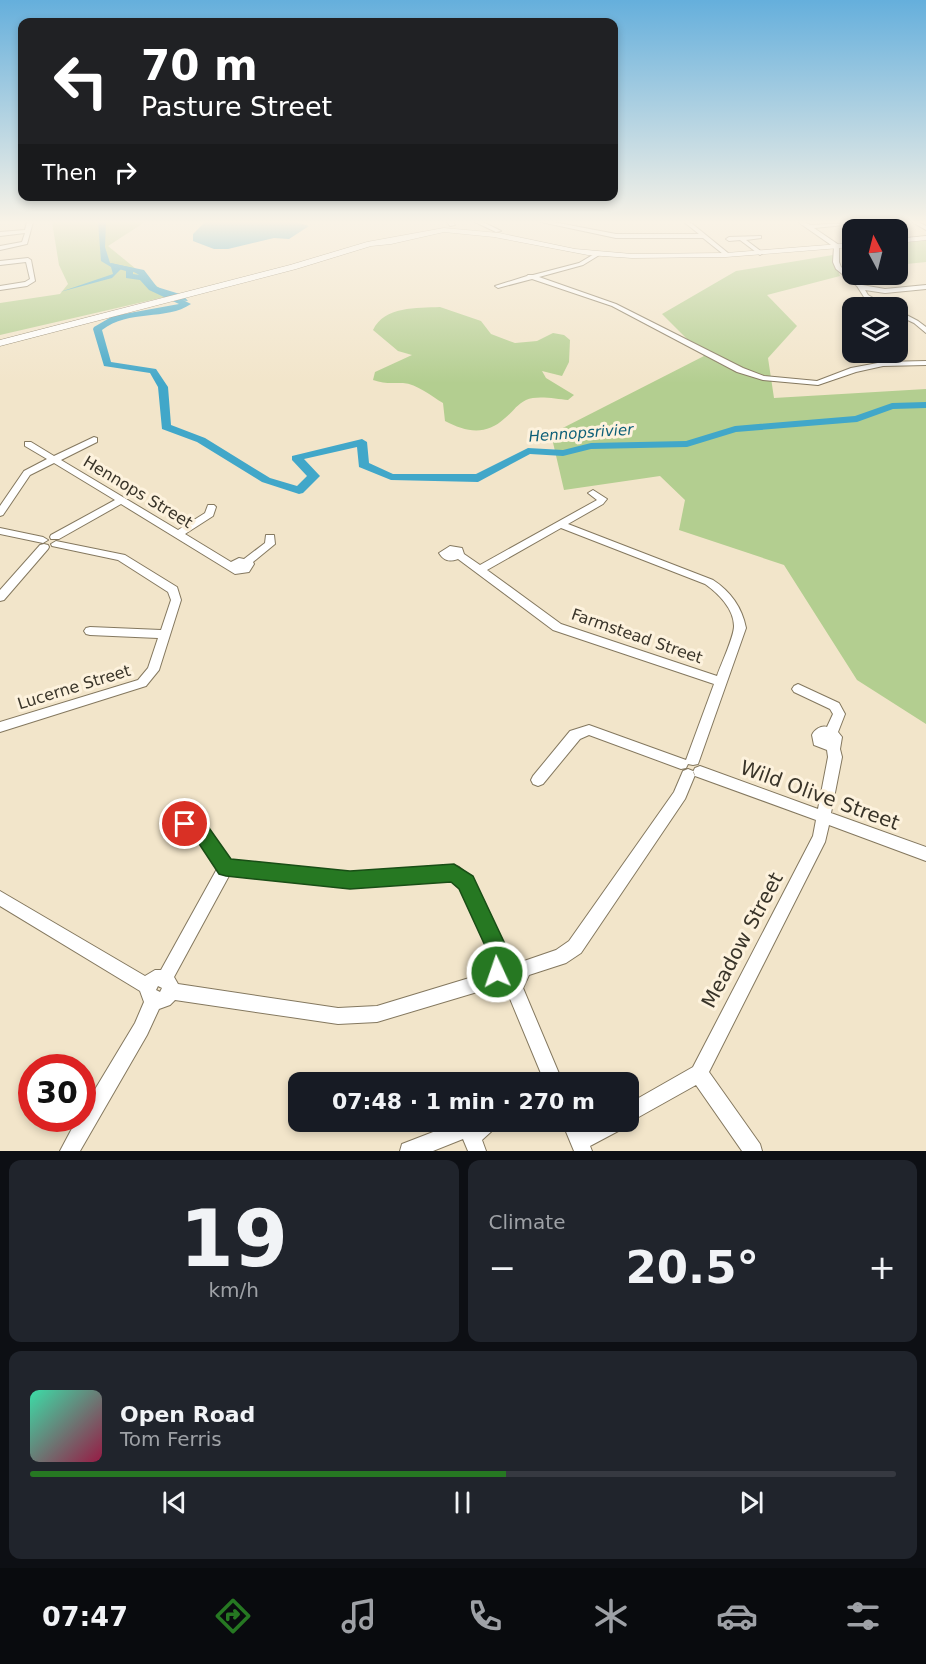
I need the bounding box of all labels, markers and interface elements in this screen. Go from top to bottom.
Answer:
text: 70 m [141,41,258,90]
icon: left [42,42,120,120]
text: Pasture Street [141,91,332,122]
icon: right [109,156,142,189]
text: Then [42,160,97,185]
north arrow [842,219,908,285]
map controls [842,219,908,363]
button: layers [842,297,908,363]
water label: Hennopsrivier [528,420,635,446]
street label: Hennops Street [80,452,196,532]
street label: Farmstead Street [569,605,705,667]
street label: Lucerne Street [15,661,133,713]
street label: Wild Olive Street [737,755,903,835]
pin [159,798,210,849]
icon: arrive [168,807,201,840]
street label: Meadow Street [696,868,788,1012]
position arrow [465,940,529,1004]
speed limit sign: 30 [18,1054,96,1132]
text: 07:48 · 1 min · 270 m [332,1089,595,1114]
text: 19 [179,1194,288,1284]
text: Climate [489,1210,565,1234]
text: 20.5° [625,1241,759,1294]
text: − [489,1248,516,1287]
text: + [868,1248,896,1287]
text: km/h [209,1278,259,1302]
text: Open Road [120,1402,255,1427]
text: Tom Ferris [120,1427,222,1451]
icon: previous [158,1486,191,1519]
icon: pause [446,1486,479,1519]
icon: next [735,1486,768,1519]
icon: directions [212,1595,254,1637]
icon: music [338,1595,380,1637]
icon: phone [464,1595,506,1637]
icon: climate [590,1595,632,1637]
icon: car [716,1595,758,1637]
icon: filters [842,1595,884,1637]
text: 07:47 [42,1601,128,1632]

